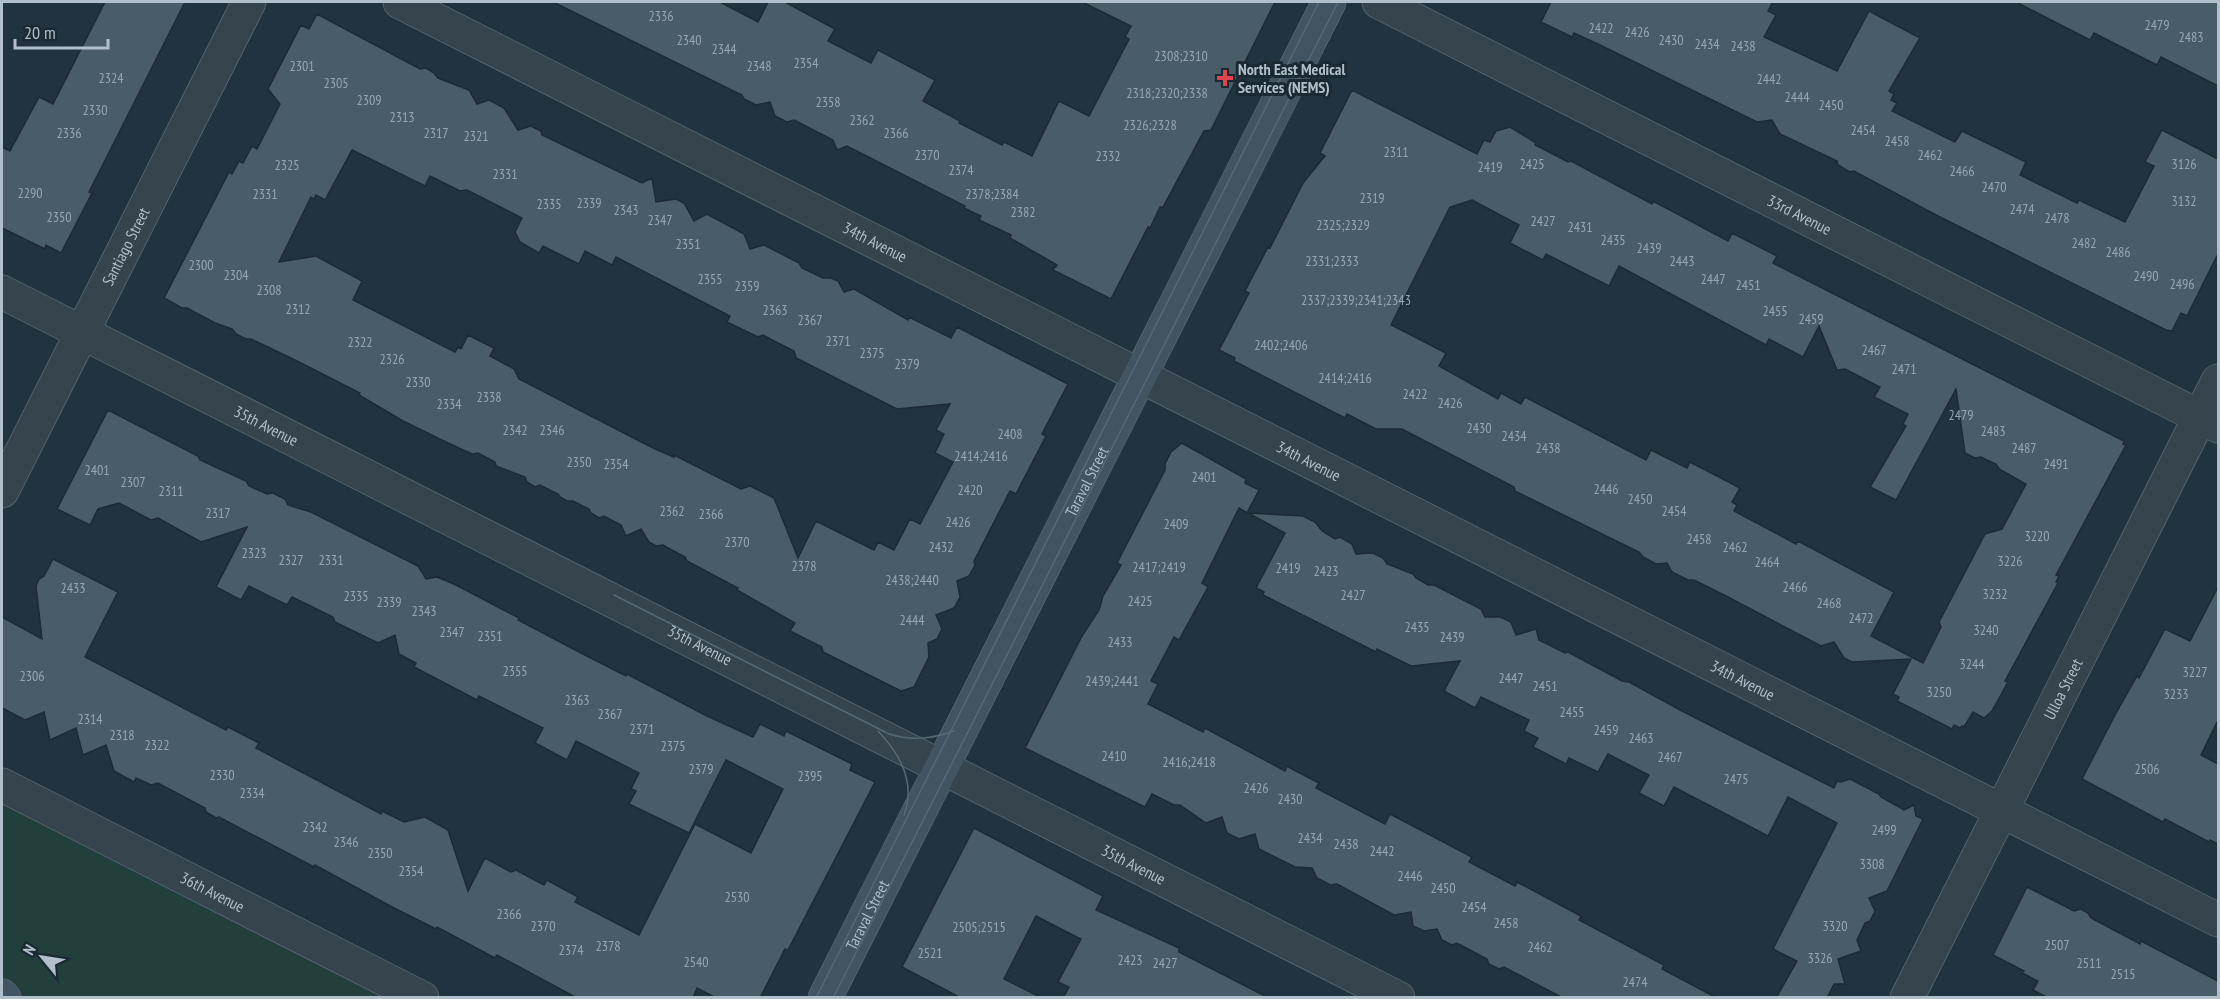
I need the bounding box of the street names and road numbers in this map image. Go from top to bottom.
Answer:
street label: 33rd Avenue [1764,190,1835,239]
street label: Santiago Street [97,203,154,289]
street label: 34th Avenue [839,217,910,266]
street label: 35th Avenue [231,401,302,450]
street label: 34th Avenue [1273,436,1344,485]
street label: Taraval Street [1060,442,1113,520]
street label: 35th Avenue [664,620,735,669]
street label: 34th Avenue [1707,655,1778,704]
street label: Ulloa Street [2039,655,2087,723]
street label: 35th Avenue [1098,840,1169,889]
street label: 36th Avenue [177,867,248,916]
street label: Taraval Street [841,876,893,953]

